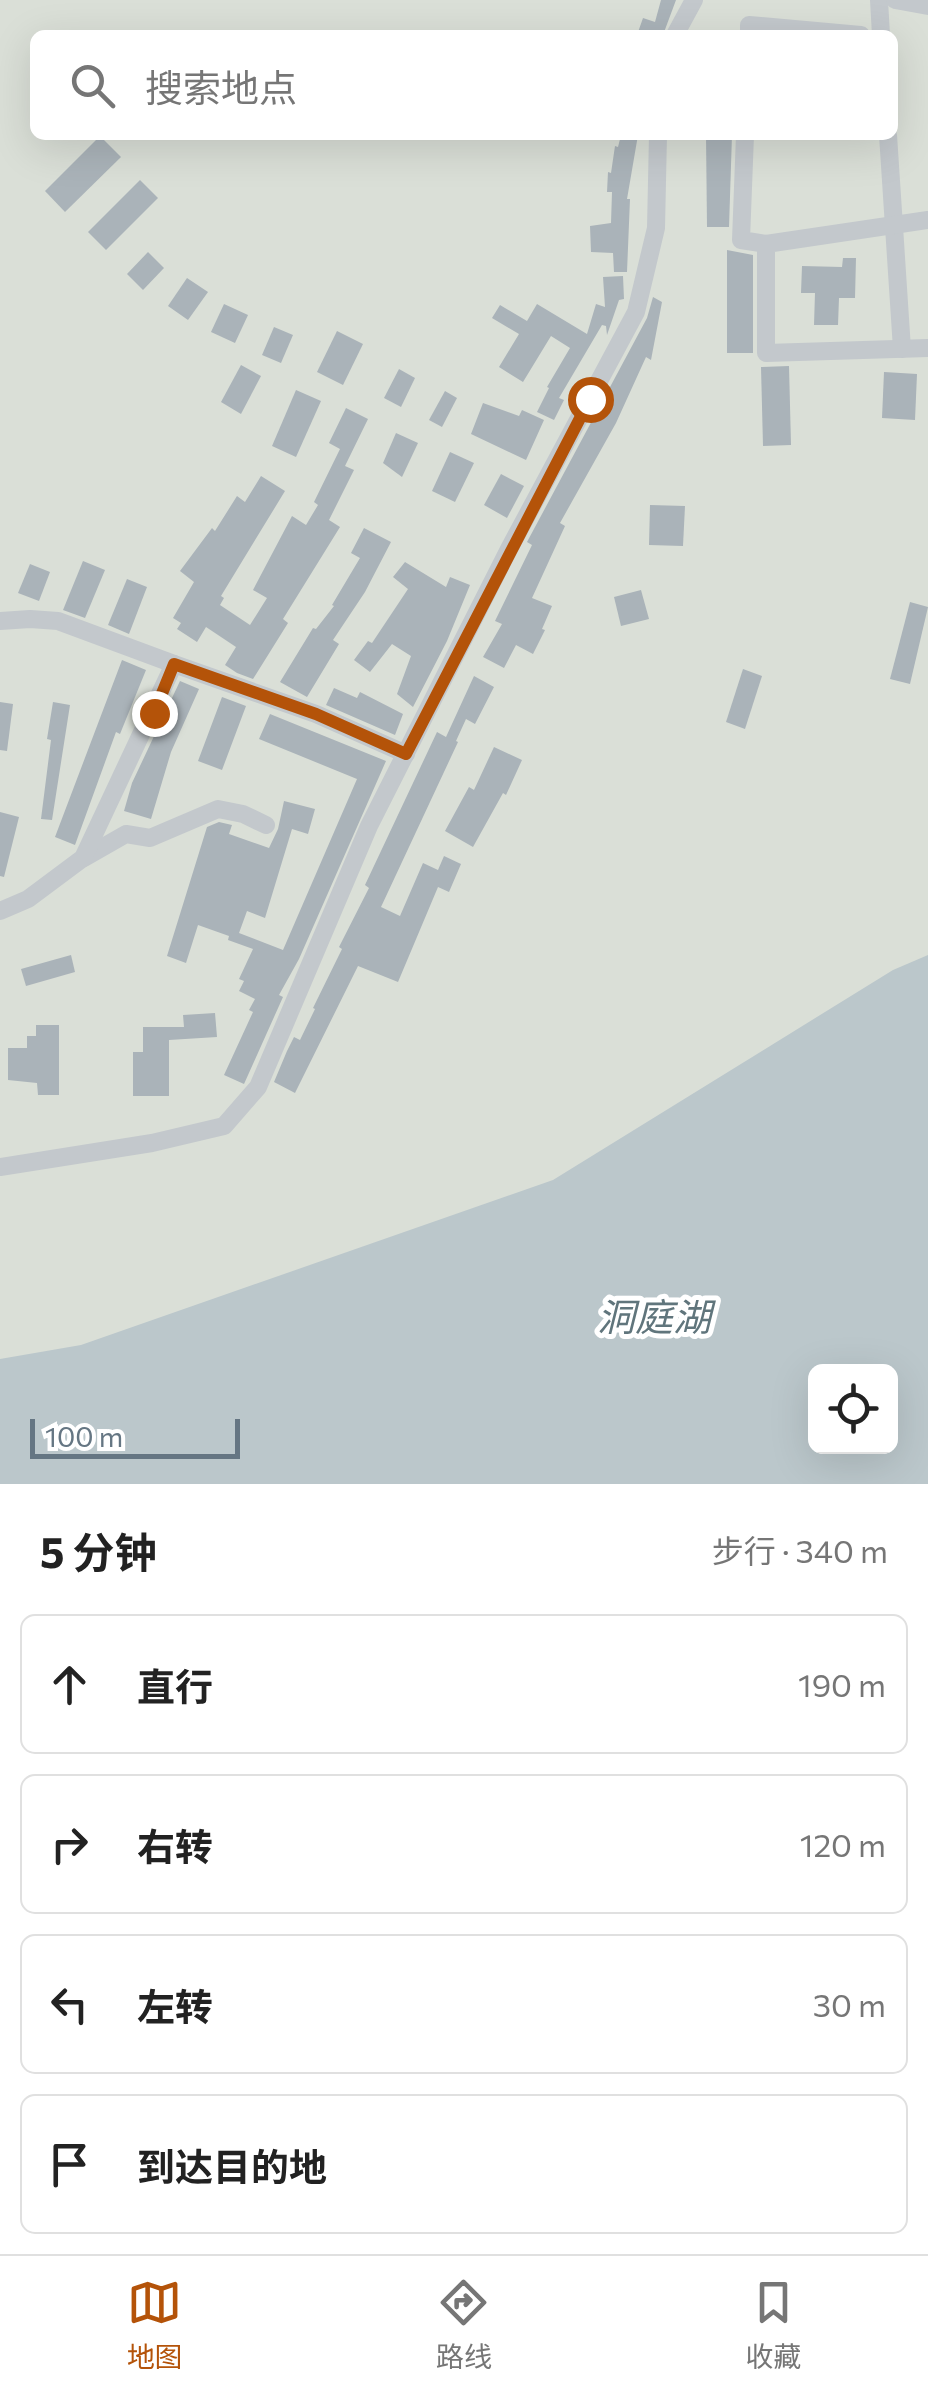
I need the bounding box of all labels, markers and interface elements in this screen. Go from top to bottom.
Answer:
search box [30,30,898,140]
icon: search [65,58,120,113]
text: 搜索地点 [145,63,297,110]
route start [568,377,614,423]
route end [132,691,178,737]
water label: 洞庭湖 [597,1292,716,1339]
map controls [808,1364,898,1454]
button: locate [808,1364,898,1454]
scale bar [30,1414,240,1458]
text: 100 m [45,1419,123,1453]
text: 5 分钟 [40,1525,157,1577]
text: 步行 · 340 m [712,1530,888,1570]
icon: ahead [42,1657,97,1712]
text: 直行 [137,1662,213,1709]
text: 190 m [798,1664,886,1704]
icon: right [42,1817,97,1872]
text: 右转 [137,1822,213,1869]
text: 120 m [800,1824,886,1864]
icon: left [42,1977,97,2032]
text: 左转 [137,1982,213,2029]
text: 30 m [813,1984,886,2024]
icon: arrive [42,2137,97,2192]
text: 到达目的地 [137,2142,327,2189]
tab: 地图 [127,2275,183,2375]
tab: 路线 [436,2275,492,2375]
tab: 收藏 [745,2275,801,2375]

